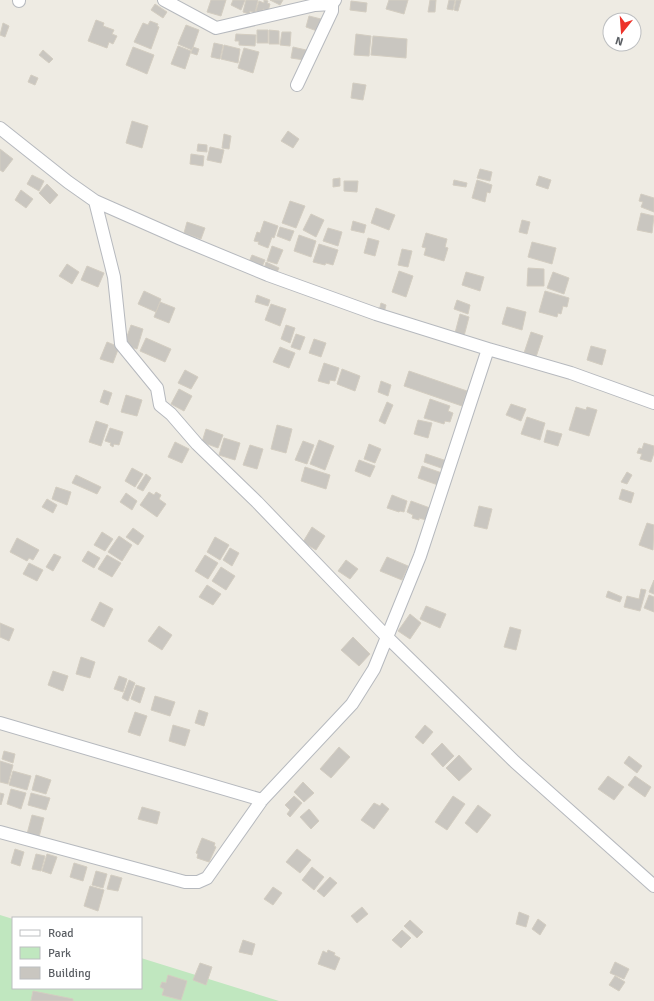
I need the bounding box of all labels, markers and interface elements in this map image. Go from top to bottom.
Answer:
north arrow [602,12,642,52]
text: N [614,34,625,48]
legend [12,917,142,989]
text: Road [48,926,74,941]
text: Park [48,946,71,961]
text: Building [48,966,91,981]

